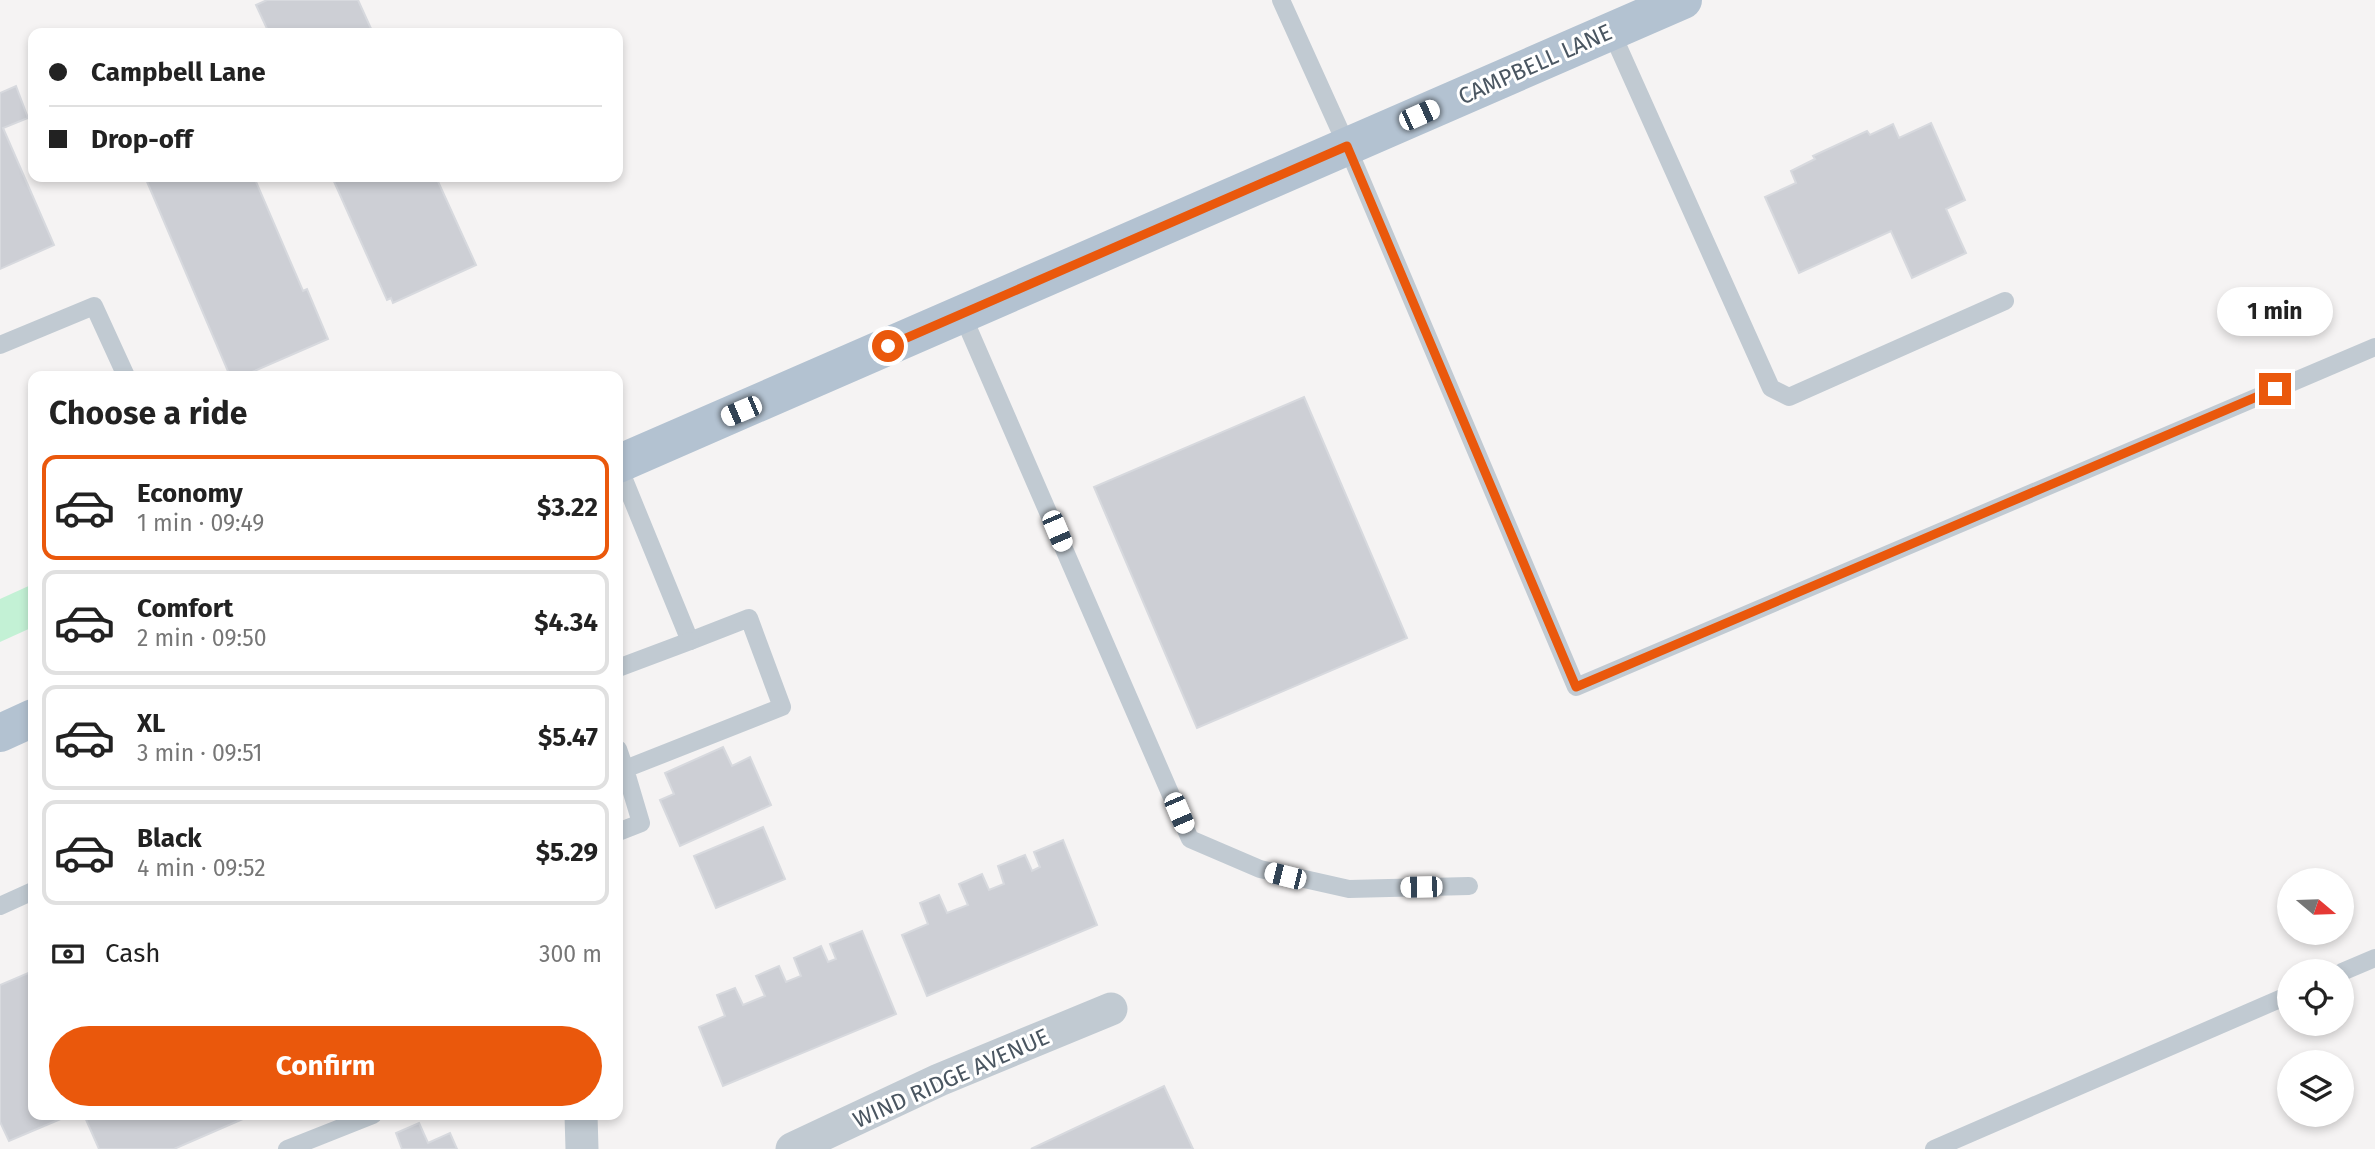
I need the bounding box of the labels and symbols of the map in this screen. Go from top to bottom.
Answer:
street label: CAMPBELL LANE [1454,18,1616,110]
car [1396,97,1443,133]
callout: 1 min [2217,288,2333,336]
route start [872,330,904,362]
route end [2259,373,2291,405]
car [718,393,765,429]
car [1040,508,1075,554]
car [1162,790,1197,836]
car [1263,861,1308,891]
north arrow [2277,868,2354,945]
car [1400,876,1443,898]
street label: WIND RIDGE AVENUE [848,1022,1054,1134]

